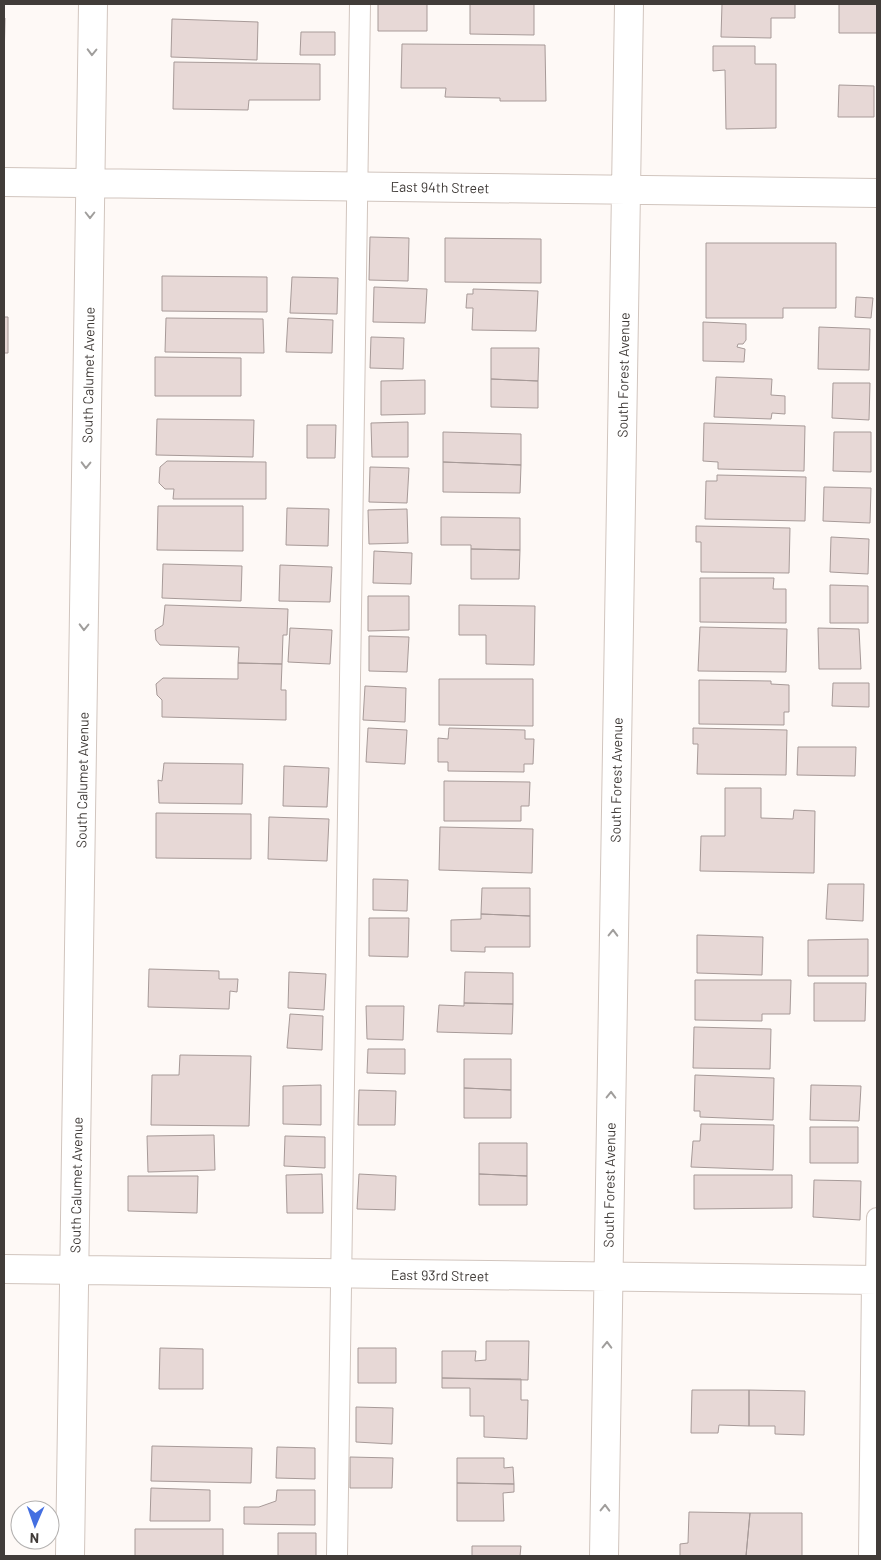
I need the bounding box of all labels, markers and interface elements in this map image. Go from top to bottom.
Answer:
one-way arrow [87,49,97,57]
street label: East 94th Street [390,178,490,196]
one-way arrow [85,212,95,219]
street label: South Calumet Avenue [78,307,98,443]
street label: South Forest Avenue [613,312,633,438]
one-way arrow [81,462,91,469]
one-way arrow [79,624,89,632]
street label: South Calumet Avenue [72,712,92,848]
street label: South Forest Avenue [606,717,626,843]
one-way arrow [608,928,619,936]
one-way arrow [605,1091,616,1099]
street label: South Calumet Avenue [66,1117,86,1253]
street label: South Forest Avenue [599,1122,619,1248]
street label: East 93rd Street [391,1266,489,1284]
one-way arrow [602,1341,612,1348]
north arrow [10,1500,60,1550]
one-way arrow [600,1503,610,1511]
text: N [30,1530,39,1547]

